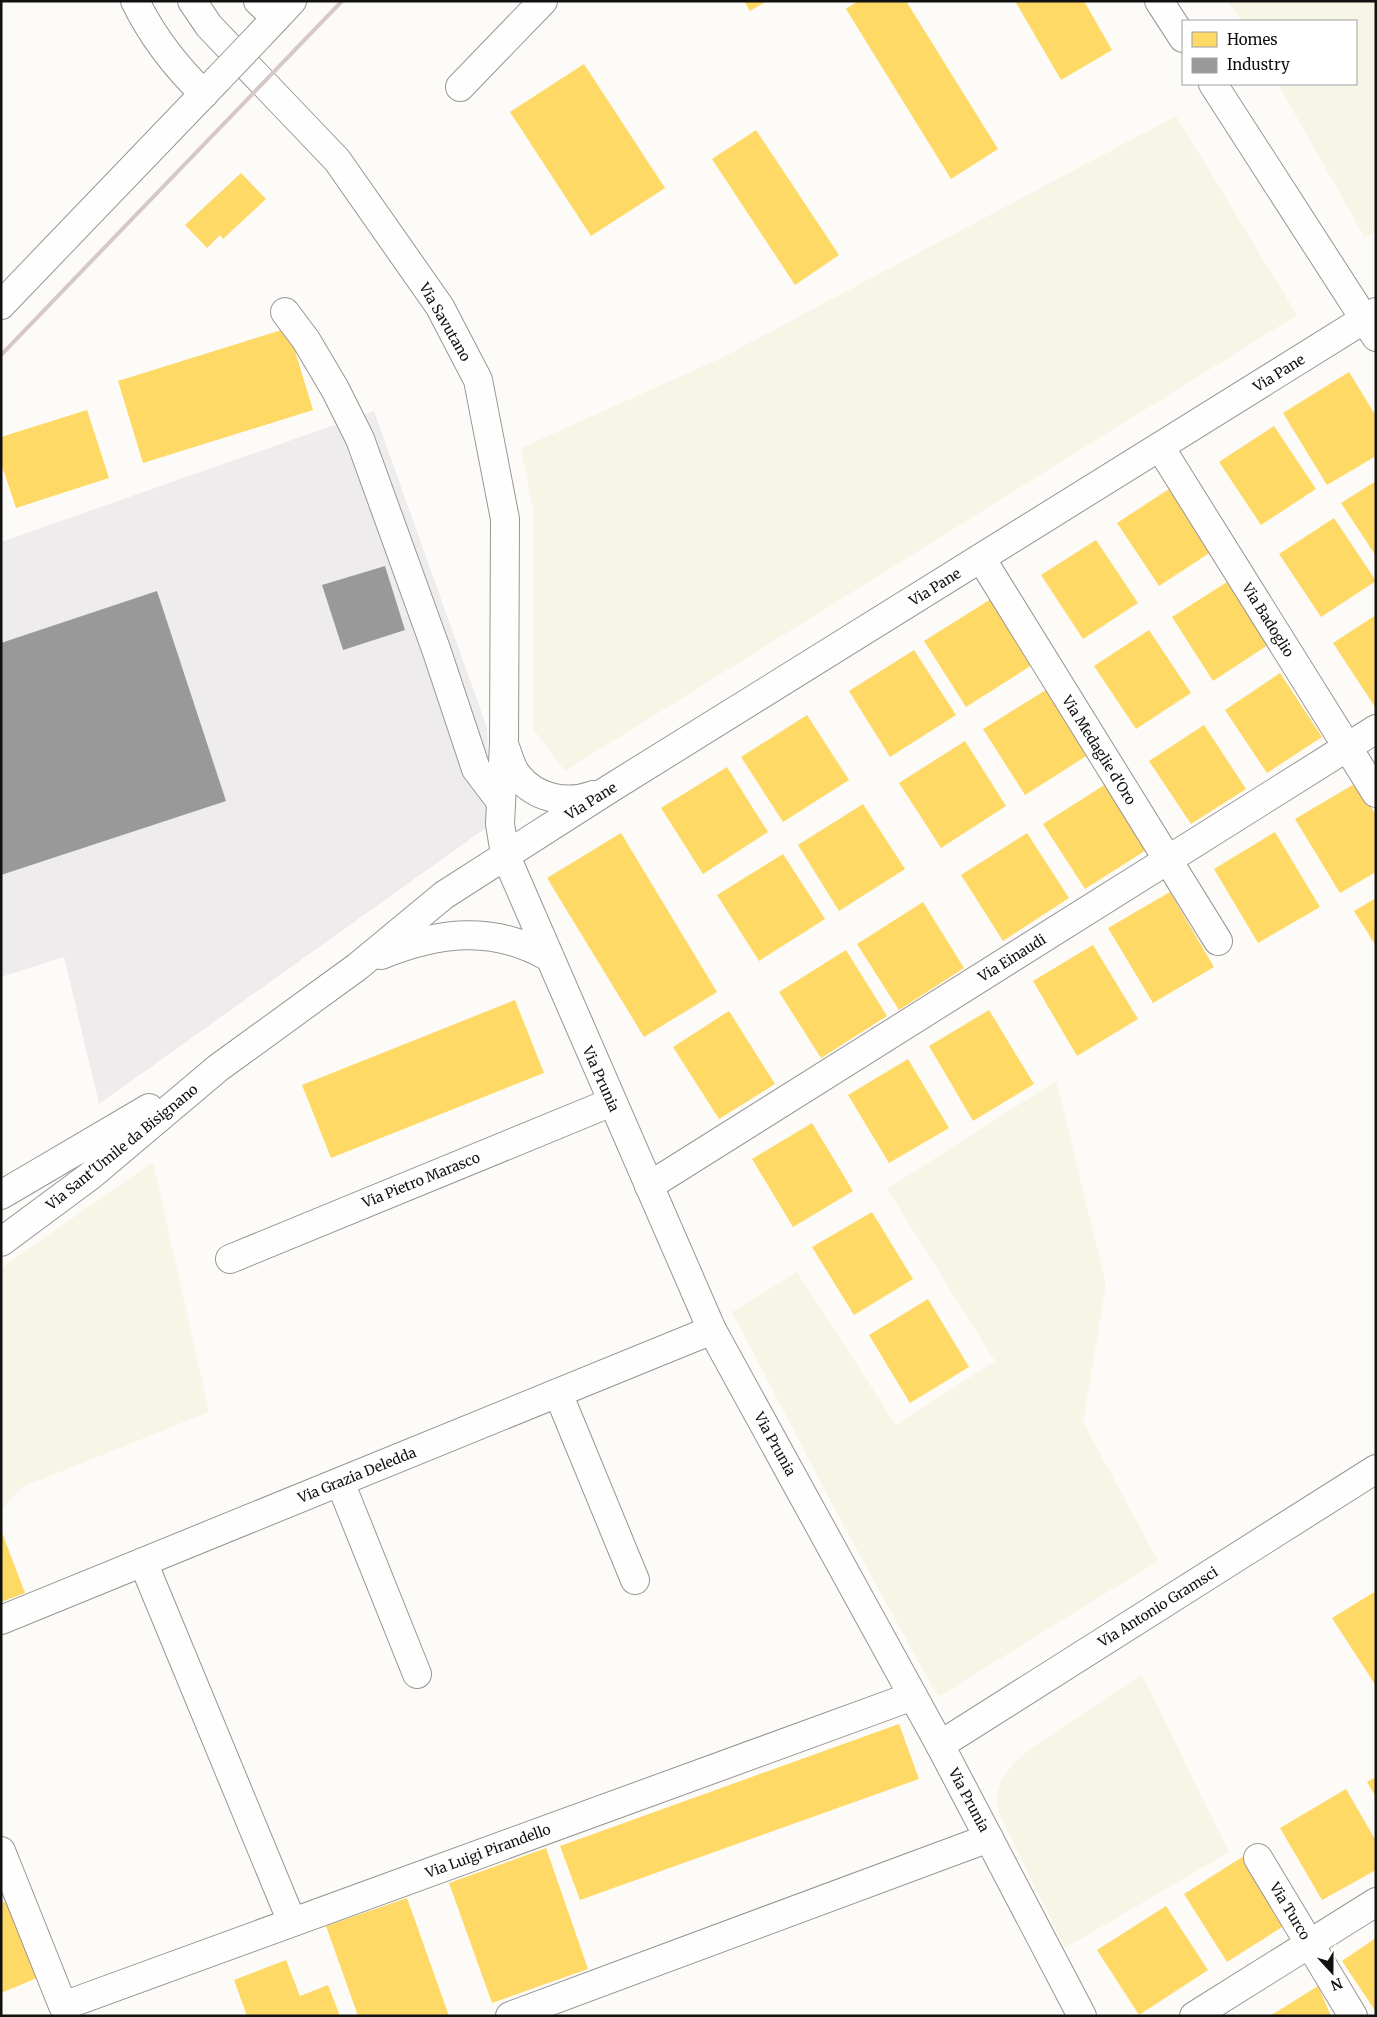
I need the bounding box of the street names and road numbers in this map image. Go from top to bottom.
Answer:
street label: Via Savutano [415,279,475,364]
street label: Via Pane [1249,350,1308,396]
street label: Via Pane [905,564,964,610]
street label: Via Badoglio [1238,579,1298,660]
street label: Via Medaglie d'Oro [1058,691,1140,808]
street label: Via Pane [561,778,620,824]
street label: Via Einaudi [974,930,1050,986]
street label: Via Prunia [578,1043,624,1115]
street label: Via Sant'Umile da Bisignano [42,1080,201,1214]
street label: Via Pietro Marasco [359,1148,482,1212]
street label: Via Prunia [750,1408,800,1479]
street label: Via Grazia Deledda [294,1443,419,1507]
street label: Via Antonio Gramsci [1094,1563,1222,1652]
street label: Via Prunia [944,1764,994,1836]
street label: Via Luigi Pirandello [422,1820,553,1882]
street label: Via Turco [1265,1878,1314,1943]

